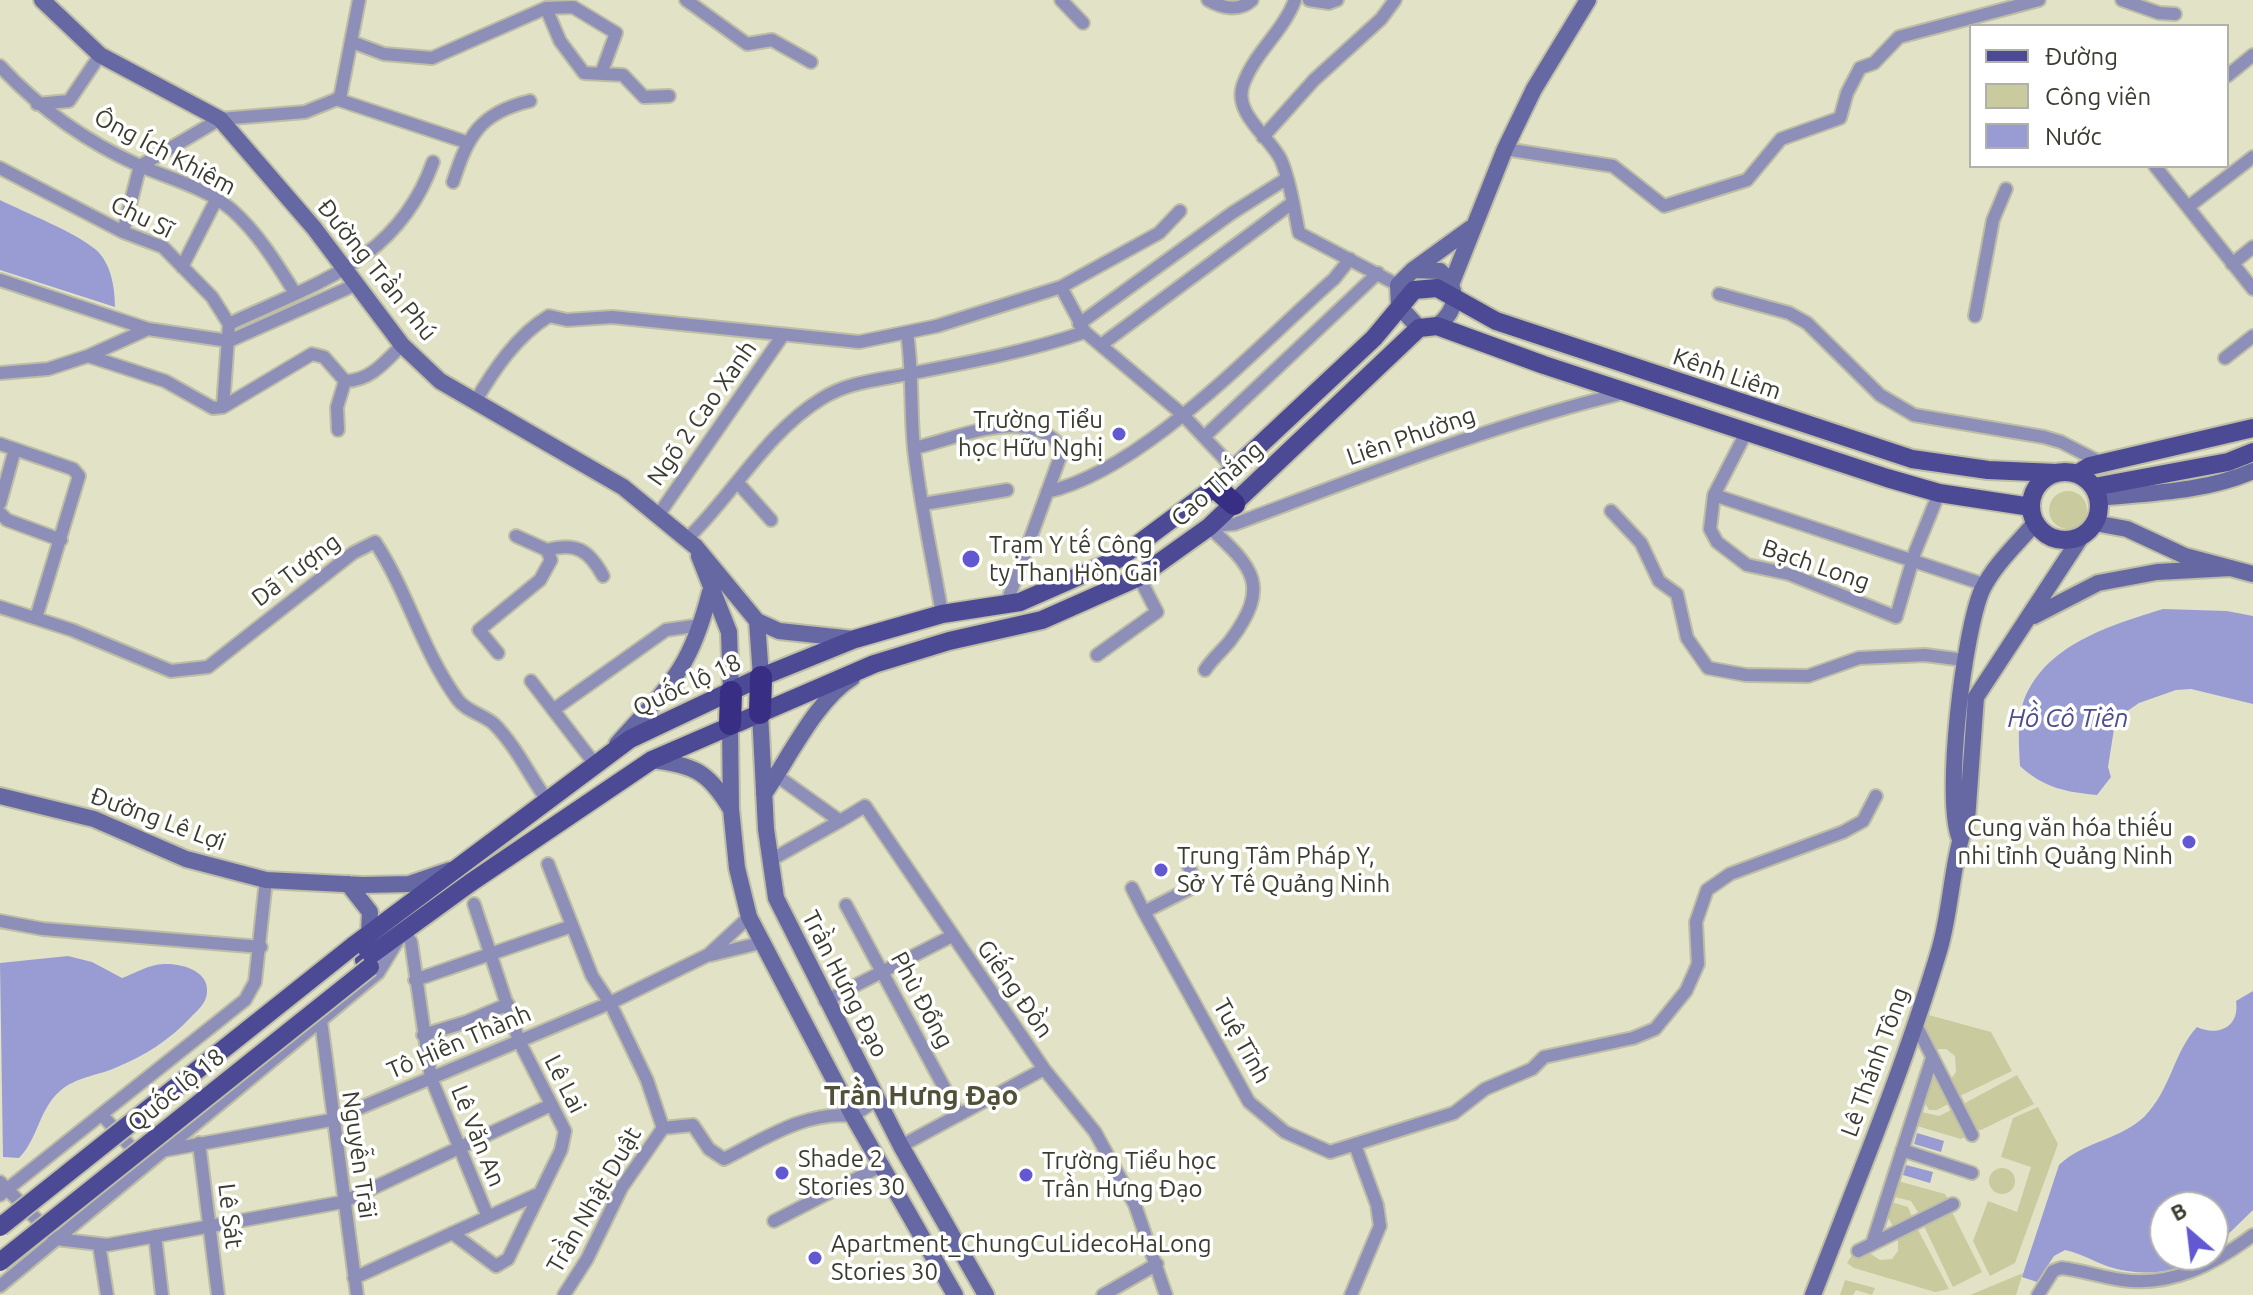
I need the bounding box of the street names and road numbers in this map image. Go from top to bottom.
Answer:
street label: Ông Ích Khiêm [89,103,241,201]
street label: Chu Sĩ [106,190,178,244]
street label: Đường Trần Phú [311,194,443,346]
street label: Ngõ 2 Cao Xanh [641,335,763,491]
street label: Kênh Liêm [1669,342,1785,406]
street label: Liên Phường [1343,401,1479,471]
street label: Cao Thắng [1165,435,1269,533]
street label: Dã Tượng [246,527,346,613]
street label: Bạch Long [1759,533,1873,597]
street label: Quốc lộ 18 [628,647,746,723]
street label: Đường Lê Lợi [86,781,230,857]
street label: Trần Hưng Đạo [796,906,894,1062]
street label: Giếng Đồn [971,934,1059,1044]
street label: Phù Đổng [885,947,959,1053]
street label: Lê Thánh Tông [1835,983,1915,1141]
street label: Tuệ Tĩnh [1207,994,1277,1088]
street label: Tô Hiến Thành [383,999,535,1085]
street label: Quốc lộ 18 [122,1042,230,1138]
street label: Lê Lai [538,1050,592,1118]
street label: Lê Văn An [445,1081,511,1191]
street label: Nguyễn Trãi [336,1089,382,1221]
street label: Trần Nhật Duật [541,1122,647,1278]
street label: Lê Sát [212,1182,248,1250]

